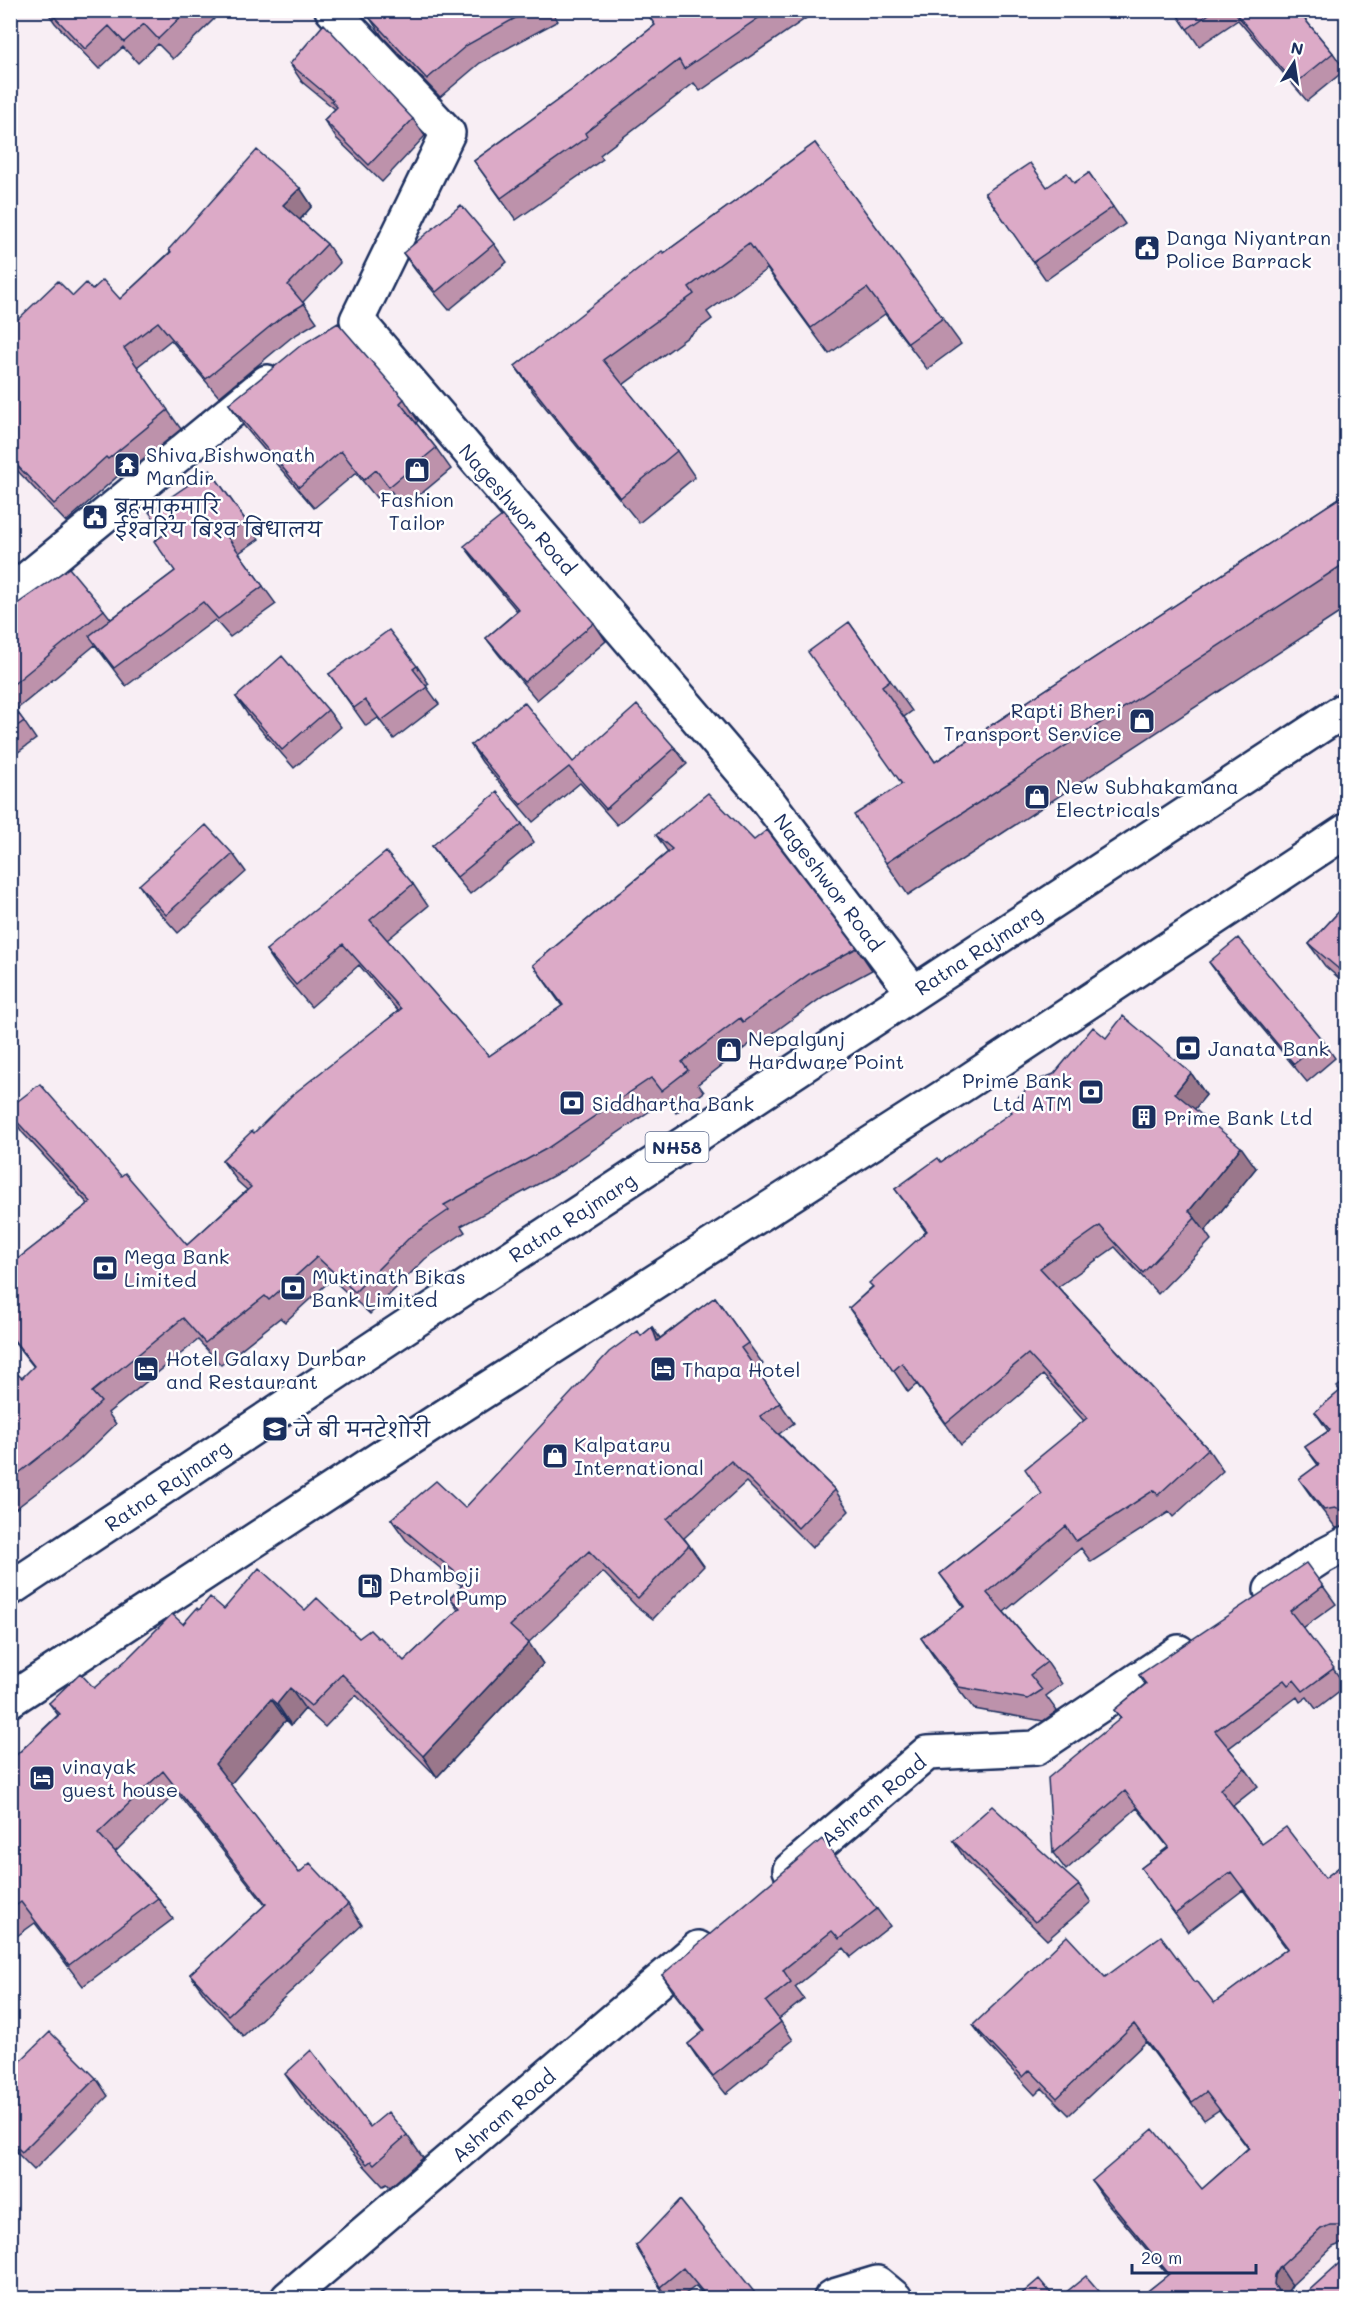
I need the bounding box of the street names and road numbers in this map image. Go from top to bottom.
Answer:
street label: Nageshwor Road [454,438,582,580]
street label: Nageshwor Road [769,808,889,956]
street label: Ratna Rajmarg [910,899,1046,1001]
road number: NH58 [646,1132,708,1162]
street label: Ratna Rajmarg [504,1166,640,1268]
street label: Ratna Rajmarg [99,1433,235,1537]
street label: Ashram Road [815,1748,931,1852]
street label: Ashram Road [446,2063,560,2167]

